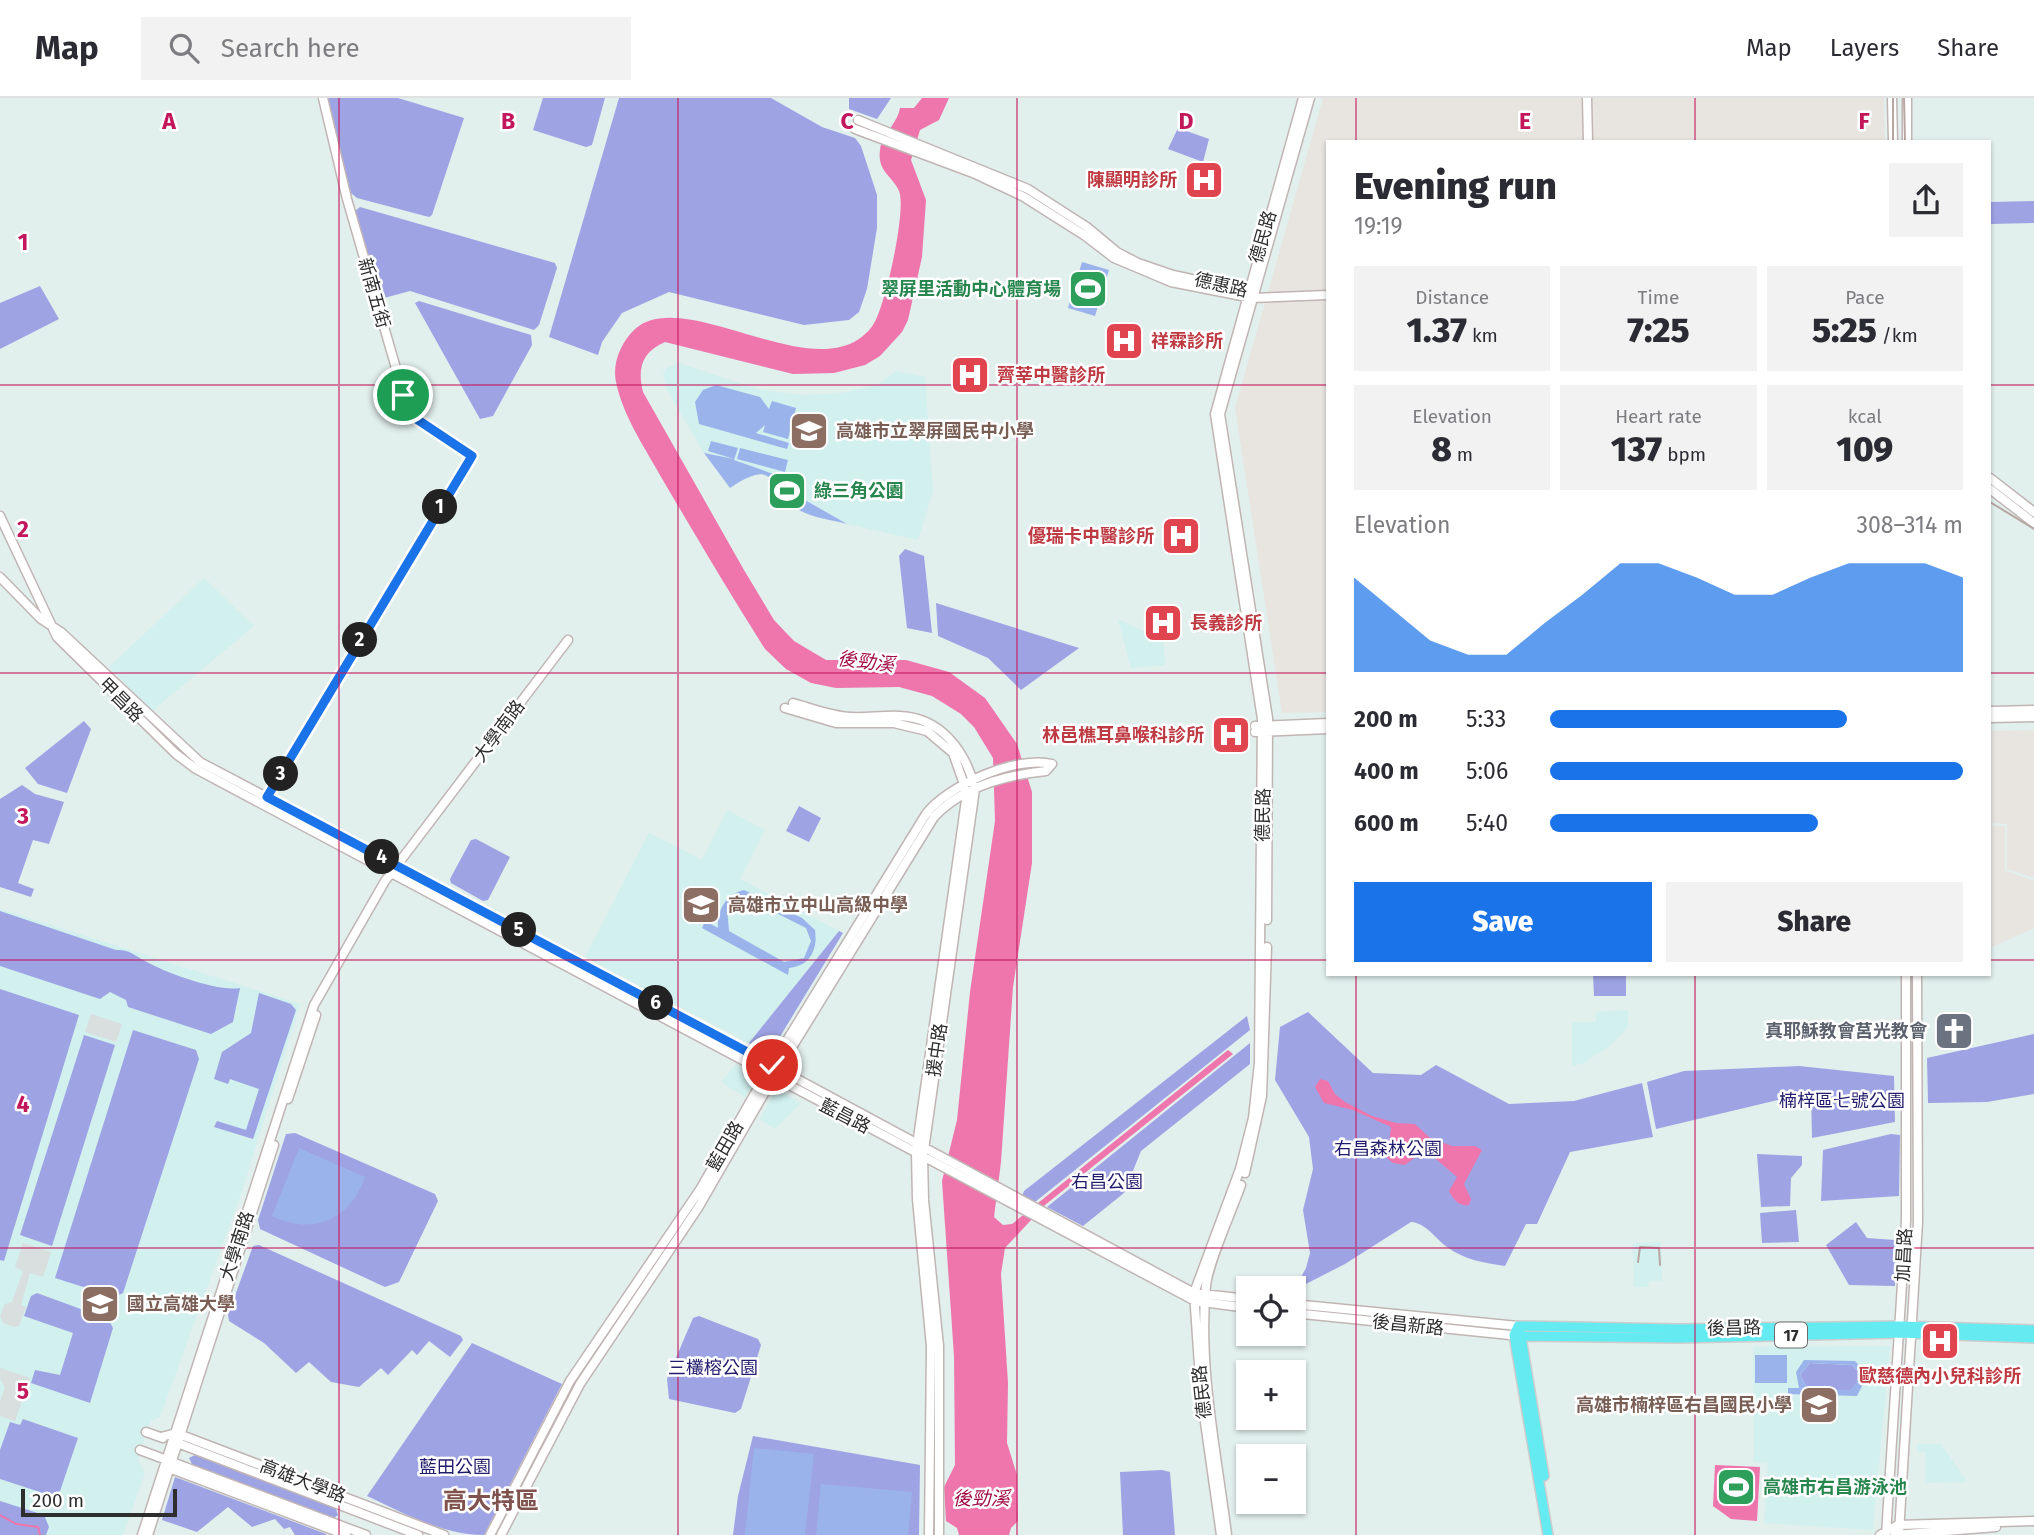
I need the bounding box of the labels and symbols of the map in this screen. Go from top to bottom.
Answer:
text: A [161,107,176,135]
text: B [501,107,515,135]
text: C [840,107,854,135]
text: D [1179,107,1194,135]
text: E [1519,107,1531,135]
text: F [1858,107,1870,135]
hospital icon: 陳顯明診所 [1183,159,1225,201]
place label: 陳顯明診所 [1087,169,1177,191]
street label: 德民路 [1245,208,1281,266]
text: 1 [18,228,28,256]
street label: 新南五街 [354,255,394,331]
sports icon: 翠屏里活動中心體育場 [1067,268,1109,310]
street label: 德惠路 [1192,268,1250,302]
place label: 翠屏里活動中心體育場 [881,278,1061,300]
hospital icon: 祥霖診所 [1103,320,1145,362]
place label: 祥霖診所 [1151,330,1223,352]
hospital icon: 薺莘中醫診所 [949,354,991,396]
place label: 薺莘中醫診所 [997,364,1105,386]
pin [373,365,433,425]
school or university icon: 高雄市立翠屏國民中小學 [788,410,830,452]
place label: 高雄市立翠屏國民中小學 [836,420,1034,442]
sports icon: 綠三角公園 [766,470,808,512]
place label: 綠三角公園 [814,480,904,502]
pin: 1 [422,490,458,524]
text: 2 [17,515,29,543]
hospital icon: 優瑞卡中醫診所 [1160,515,1202,557]
place label: 優瑞卡中醫診所 [1028,525,1154,547]
hospital icon: 長義診所 [1142,602,1184,644]
place label: 長義診所 [1190,612,1262,634]
pin: 2 [342,622,378,658]
water label: 後勁溪 [836,647,899,677]
street label: 甲昌路 [94,673,148,727]
street label: 大學南路 [469,696,529,766]
hospital icon: 林邑樵耳鼻喉科診所 [1210,714,1252,756]
place label: 林邑樵耳鼻喉科診所 [1042,724,1204,746]
pin: 3 [264,756,298,792]
street label: 德民路 [1252,788,1274,842]
text: 3 [16,802,29,830]
pin: 4 [364,840,400,874]
school or university icon: 高雄市立中山高級中學 [680,884,722,926]
place label: 高雄市立中山高級中學 [728,894,908,916]
pin: 5 [502,912,536,948]
pin: 6 [638,986,674,1020]
church icon: 真耶穌教會莒光教會 [1933,1010,1975,1052]
place label: 真耶穌教會莒光教會 [1765,1020,1928,1042]
street label: 援中路 [922,1022,952,1078]
pin [742,1035,802,1095]
text: 4 [17,1090,30,1118]
park label: 楠梓區七號公園 [1779,1090,1905,1112]
street label: 藍昌路 [816,1094,874,1138]
street label: 藍田路 [702,1117,748,1175]
park label: 右昌森林公園 [1334,1138,1442,1160]
park label: 右昌公園 [1071,1171,1143,1193]
street label: 大學南路 [215,1208,259,1284]
street label: 加昌路 [1892,1227,1916,1283]
school or university icon: 國立高雄大學 [79,1283,121,1325]
place label: 國立高雄大學 [127,1293,235,1315]
street label: 後昌新路 [1371,1310,1445,1340]
street label: 後昌路 [1707,1317,1761,1339]
hospital icon: 歐慈德內小兒科診所 [1919,1320,1961,1362]
road number: 17 [1775,1322,1807,1348]
park label: 三欉榕公園 [668,1357,758,1379]
street label: 德民路 [1188,1364,1216,1420]
place label: 歐慈德內小兒科診所 [1859,1365,2021,1387]
text: 5 [17,1377,29,1405]
school or university icon: 高雄市楠梓區右昌國民小學 [1798,1384,1840,1426]
place label: 高雄市楠梓區右昌國民小學 [1576,1394,1792,1416]
street label: 高雄大學路 [257,1455,349,1507]
park label: 藍田公園 [419,1456,491,1478]
sports icon: 高雄市右昌游泳池 [1715,1466,1757,1508]
place label: 高雄市右昌游泳池 [1763,1476,1907,1498]
scale bar [21,1486,177,1518]
district label: 高大特區 [443,1487,539,1515]
water label: 後勁溪 [952,1487,1012,1510]

